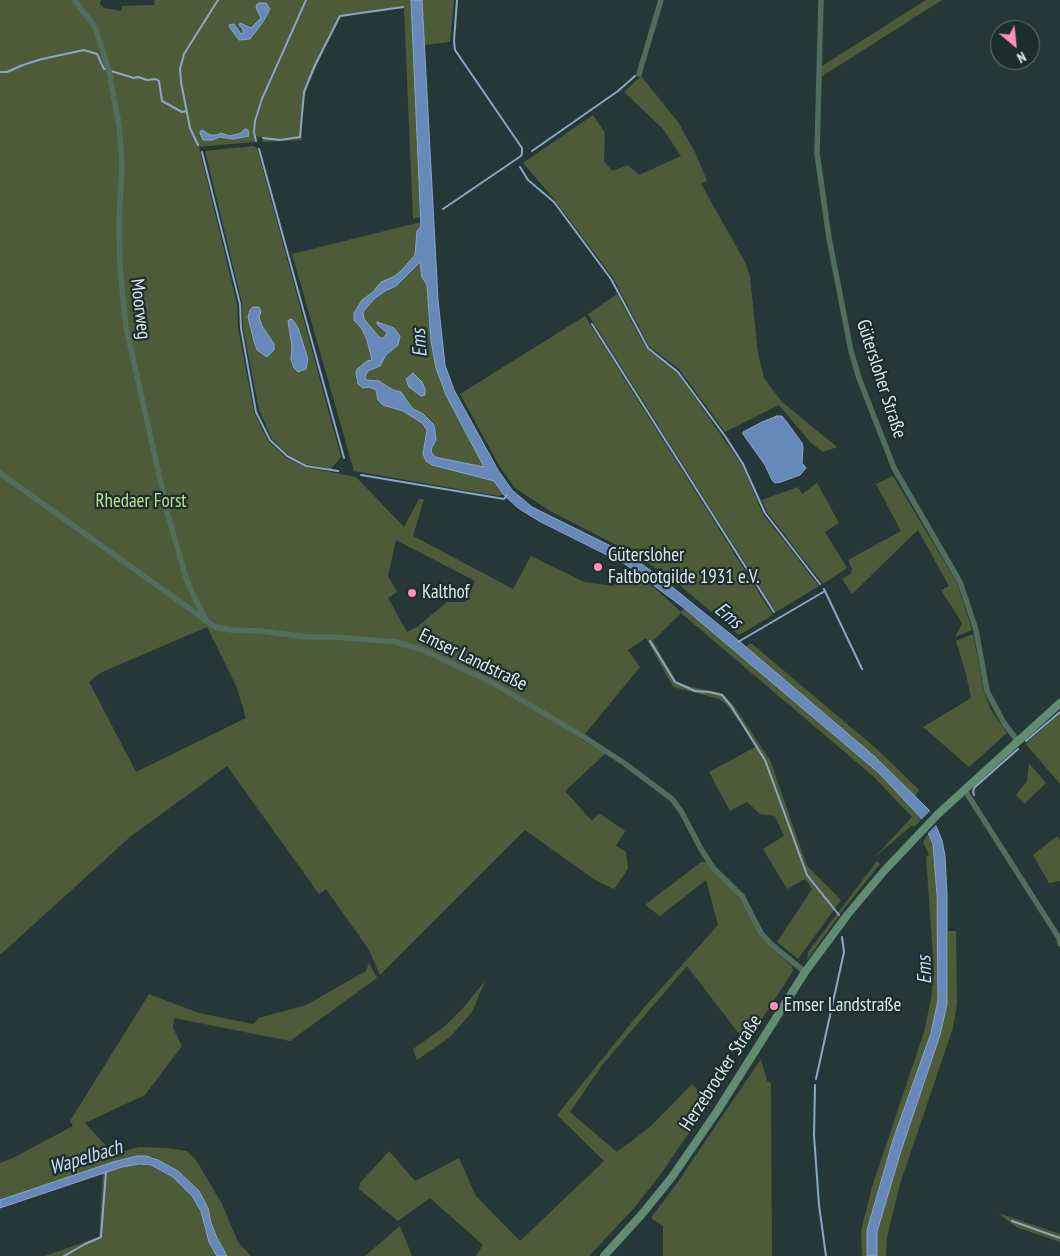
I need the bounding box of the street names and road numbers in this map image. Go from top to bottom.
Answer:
street label: Moorweg [125,278,155,340]
street label: Gütersloher Straße [851,317,911,441]
street label: Emser Landstraße [415,624,531,696]
street label: Herzebrocker Straße [675,1011,767,1135]

